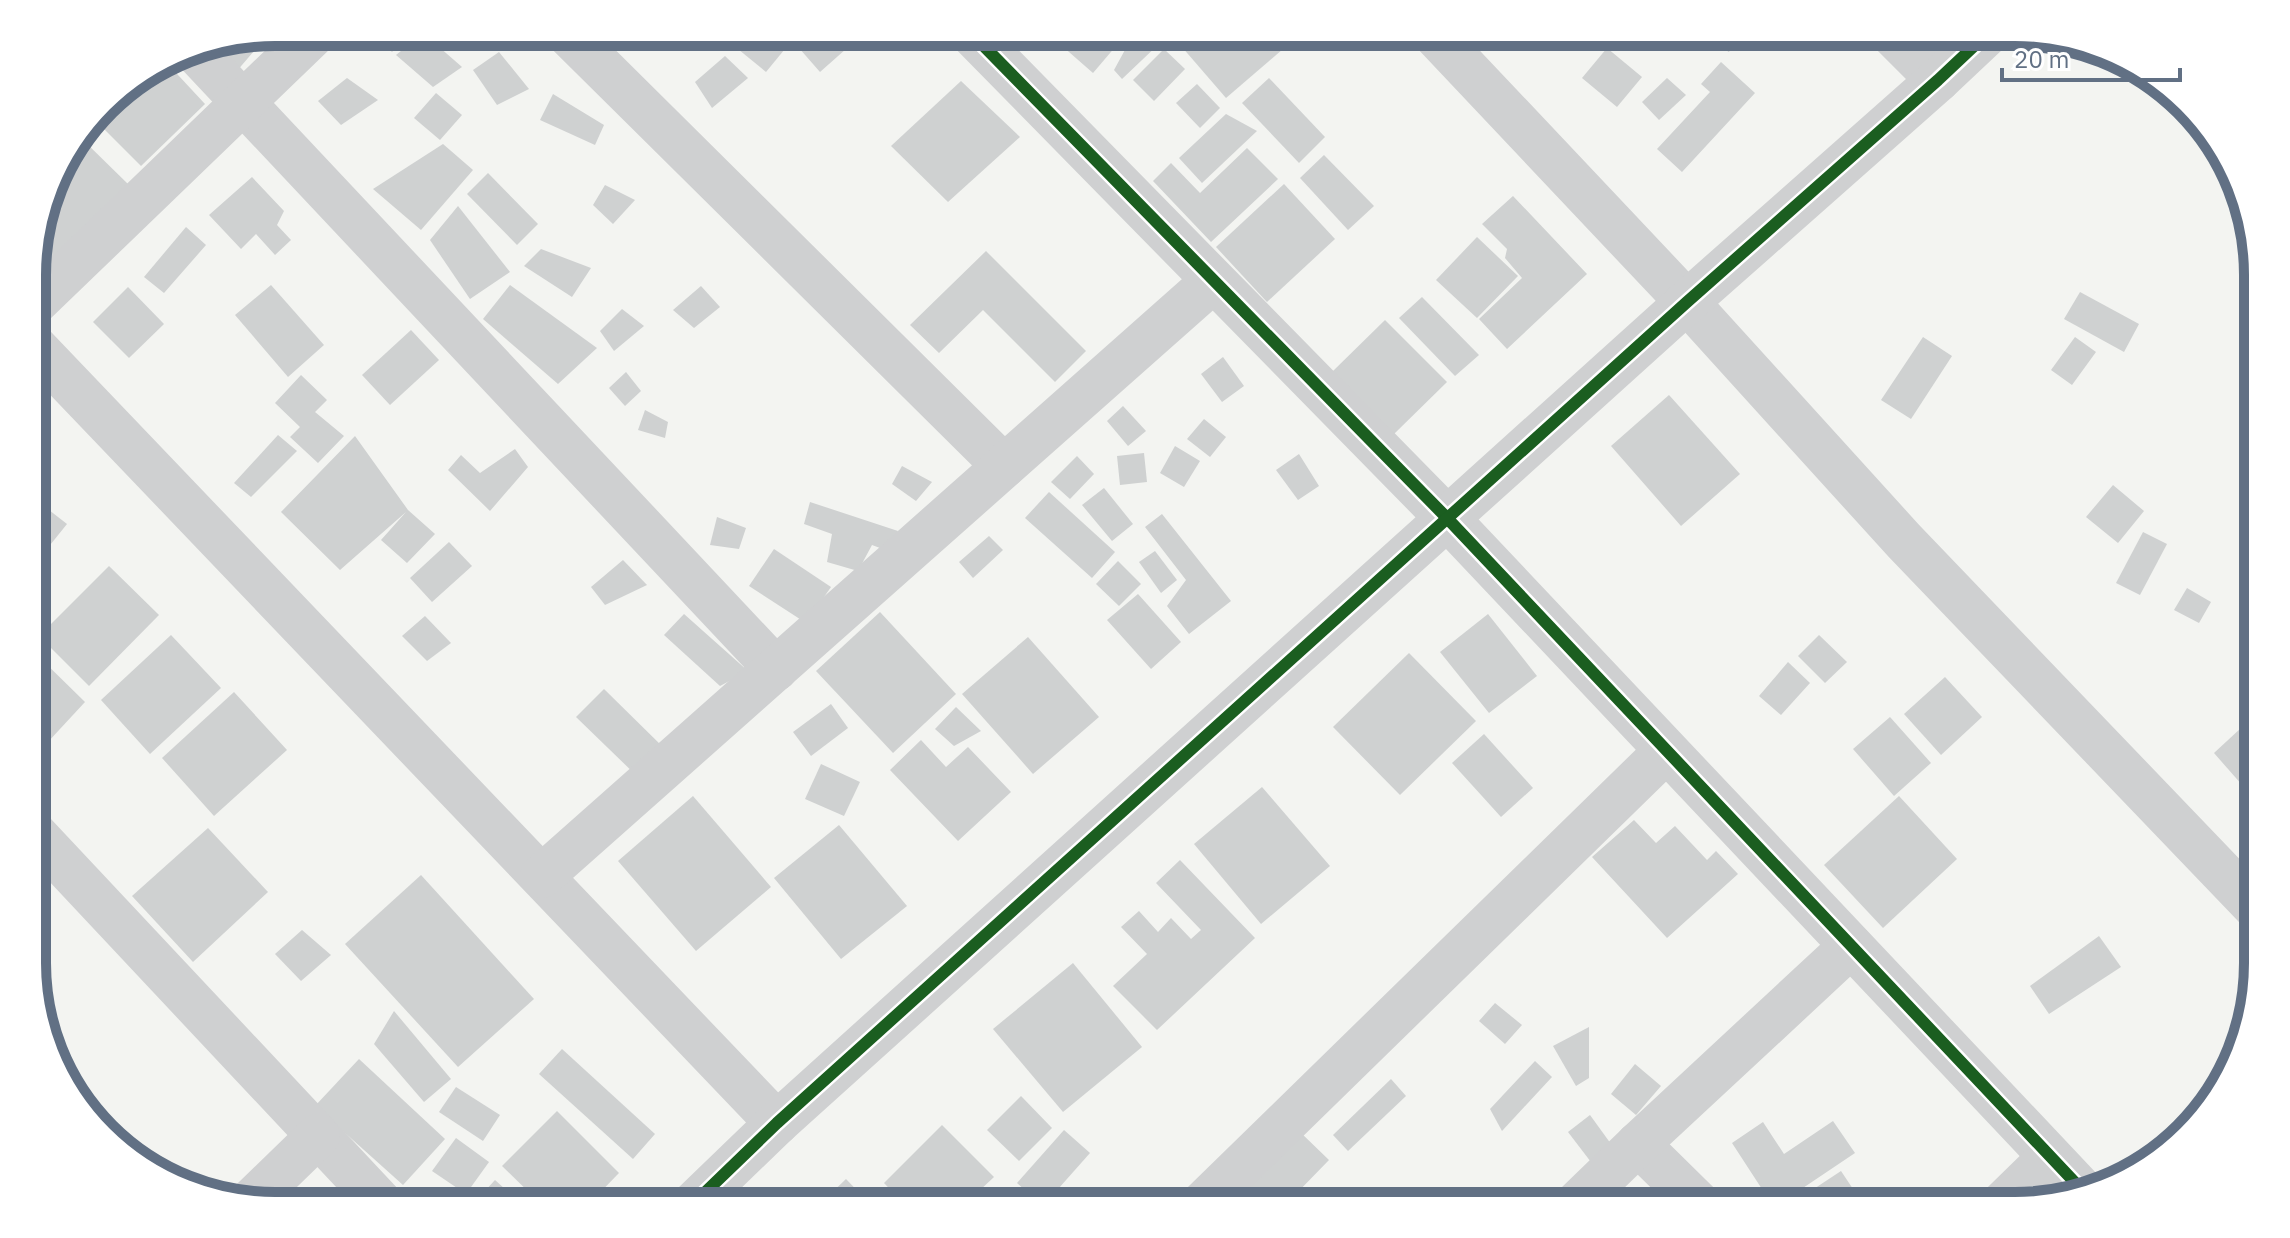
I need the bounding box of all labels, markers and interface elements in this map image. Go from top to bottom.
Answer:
scale bar [2002,32,2180,82]
text: 20 m [2014,43,2069,75]

